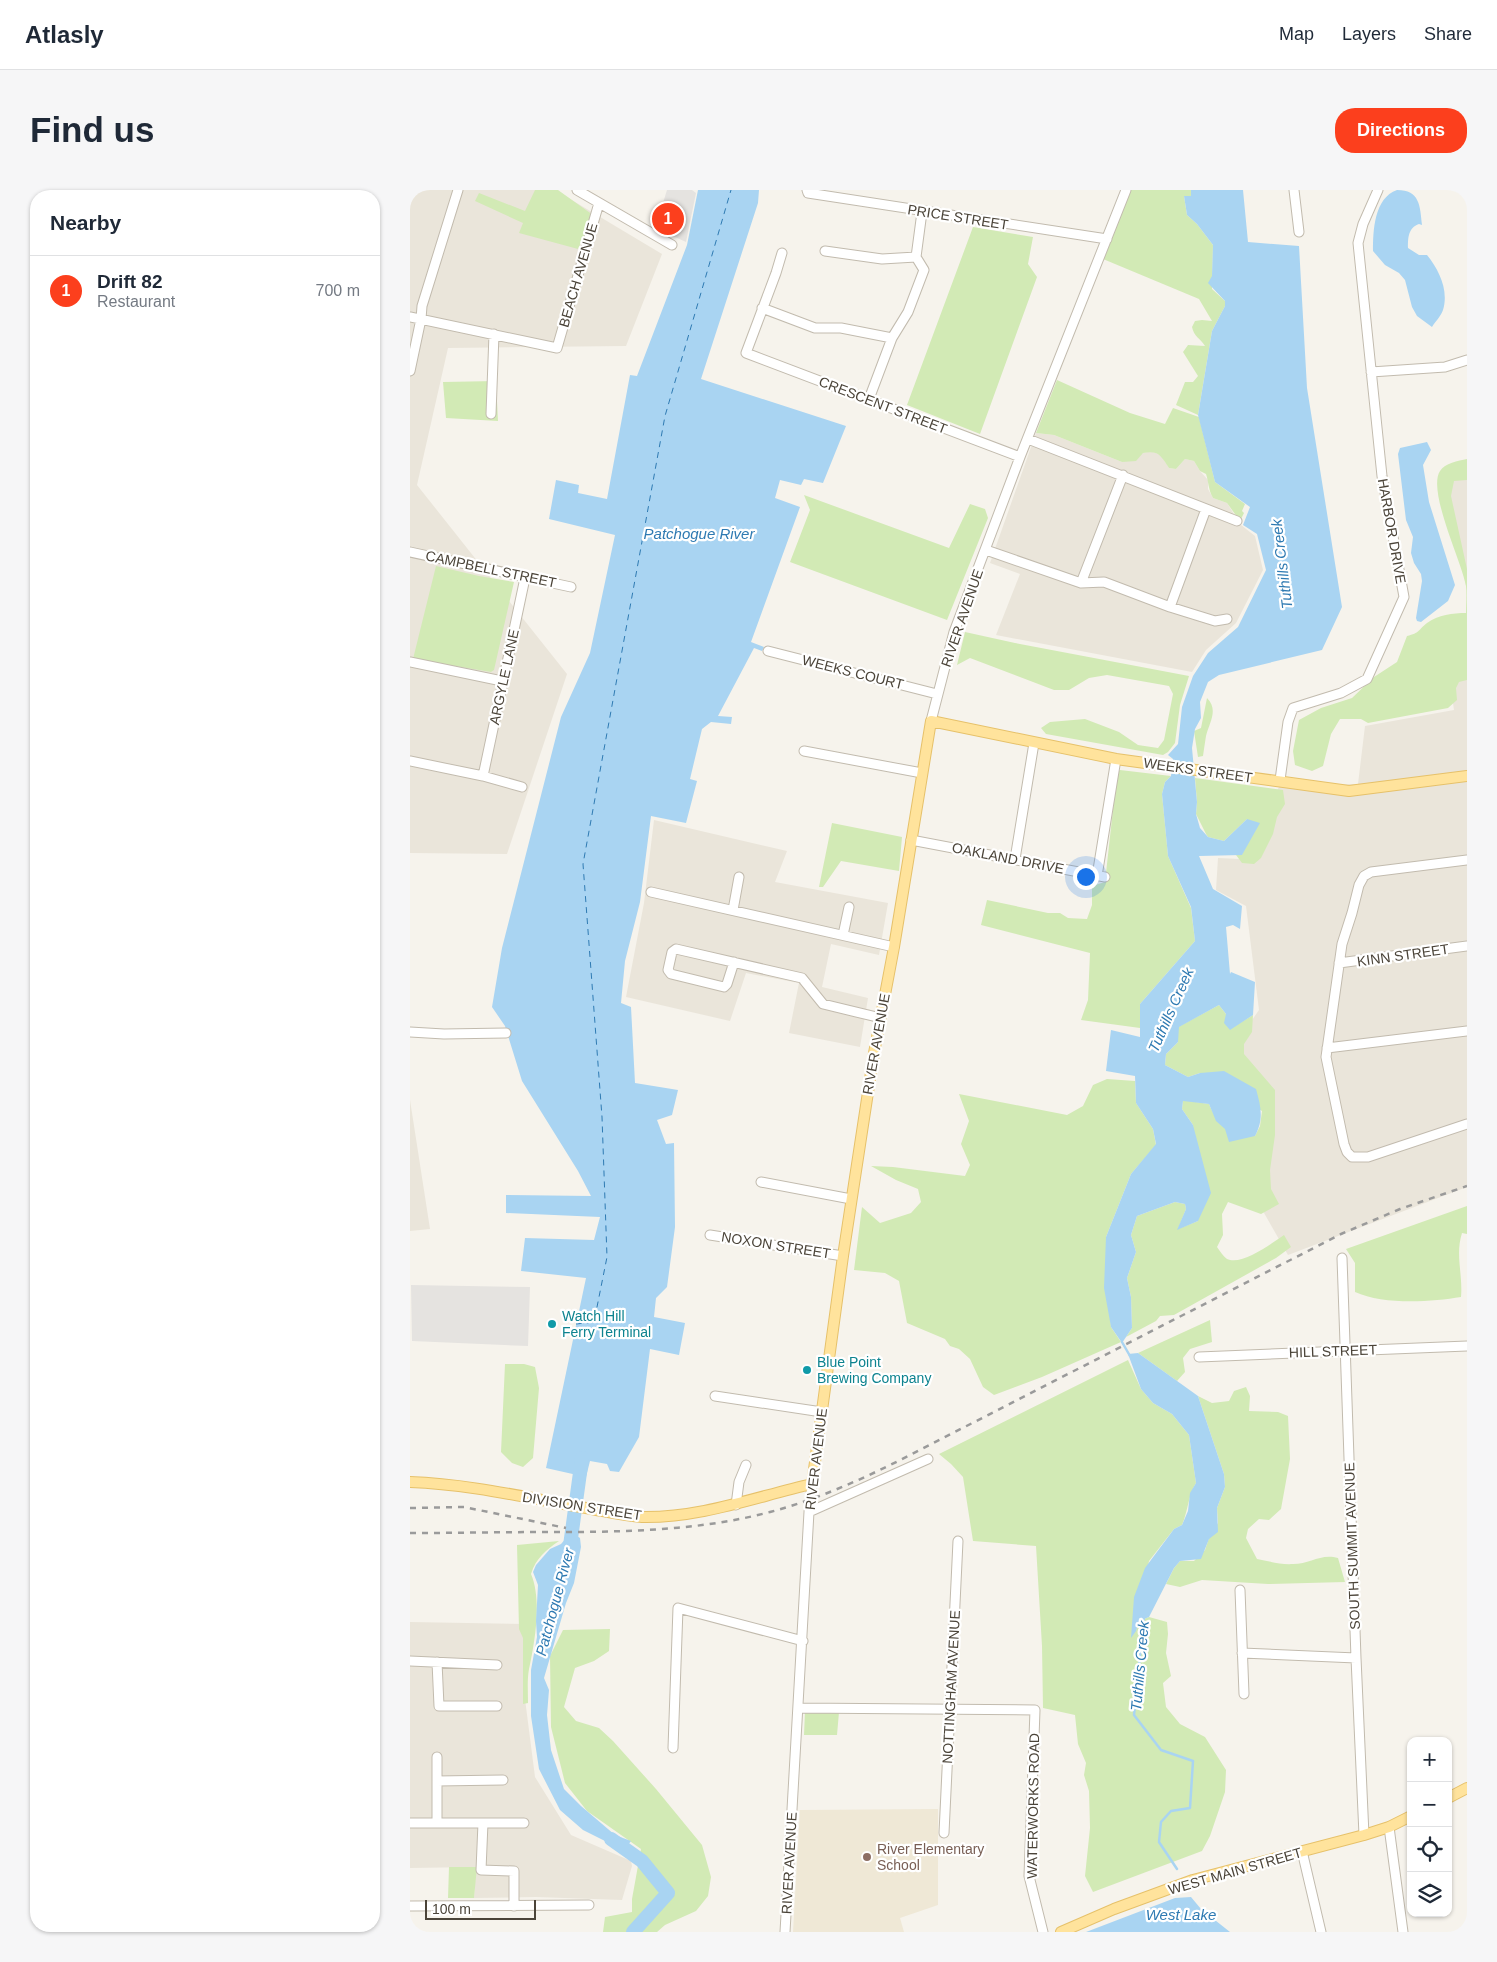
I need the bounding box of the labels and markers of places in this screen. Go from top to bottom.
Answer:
pin: 1 [652,200,684,238]
place label: Watch Hill Ferry Terminal [562,1308,651,1340]
marker: Watch Hill Ferry Terminal [546,1318,558,1330]
place label: Blue Point Brewing Company [817,1354,931,1386]
marker: Blue Point Brewing Company [801,1364,813,1376]
place label: River Elementary School [877,1841,984,1873]
marker: River Elementary School [861,1851,873,1863]

